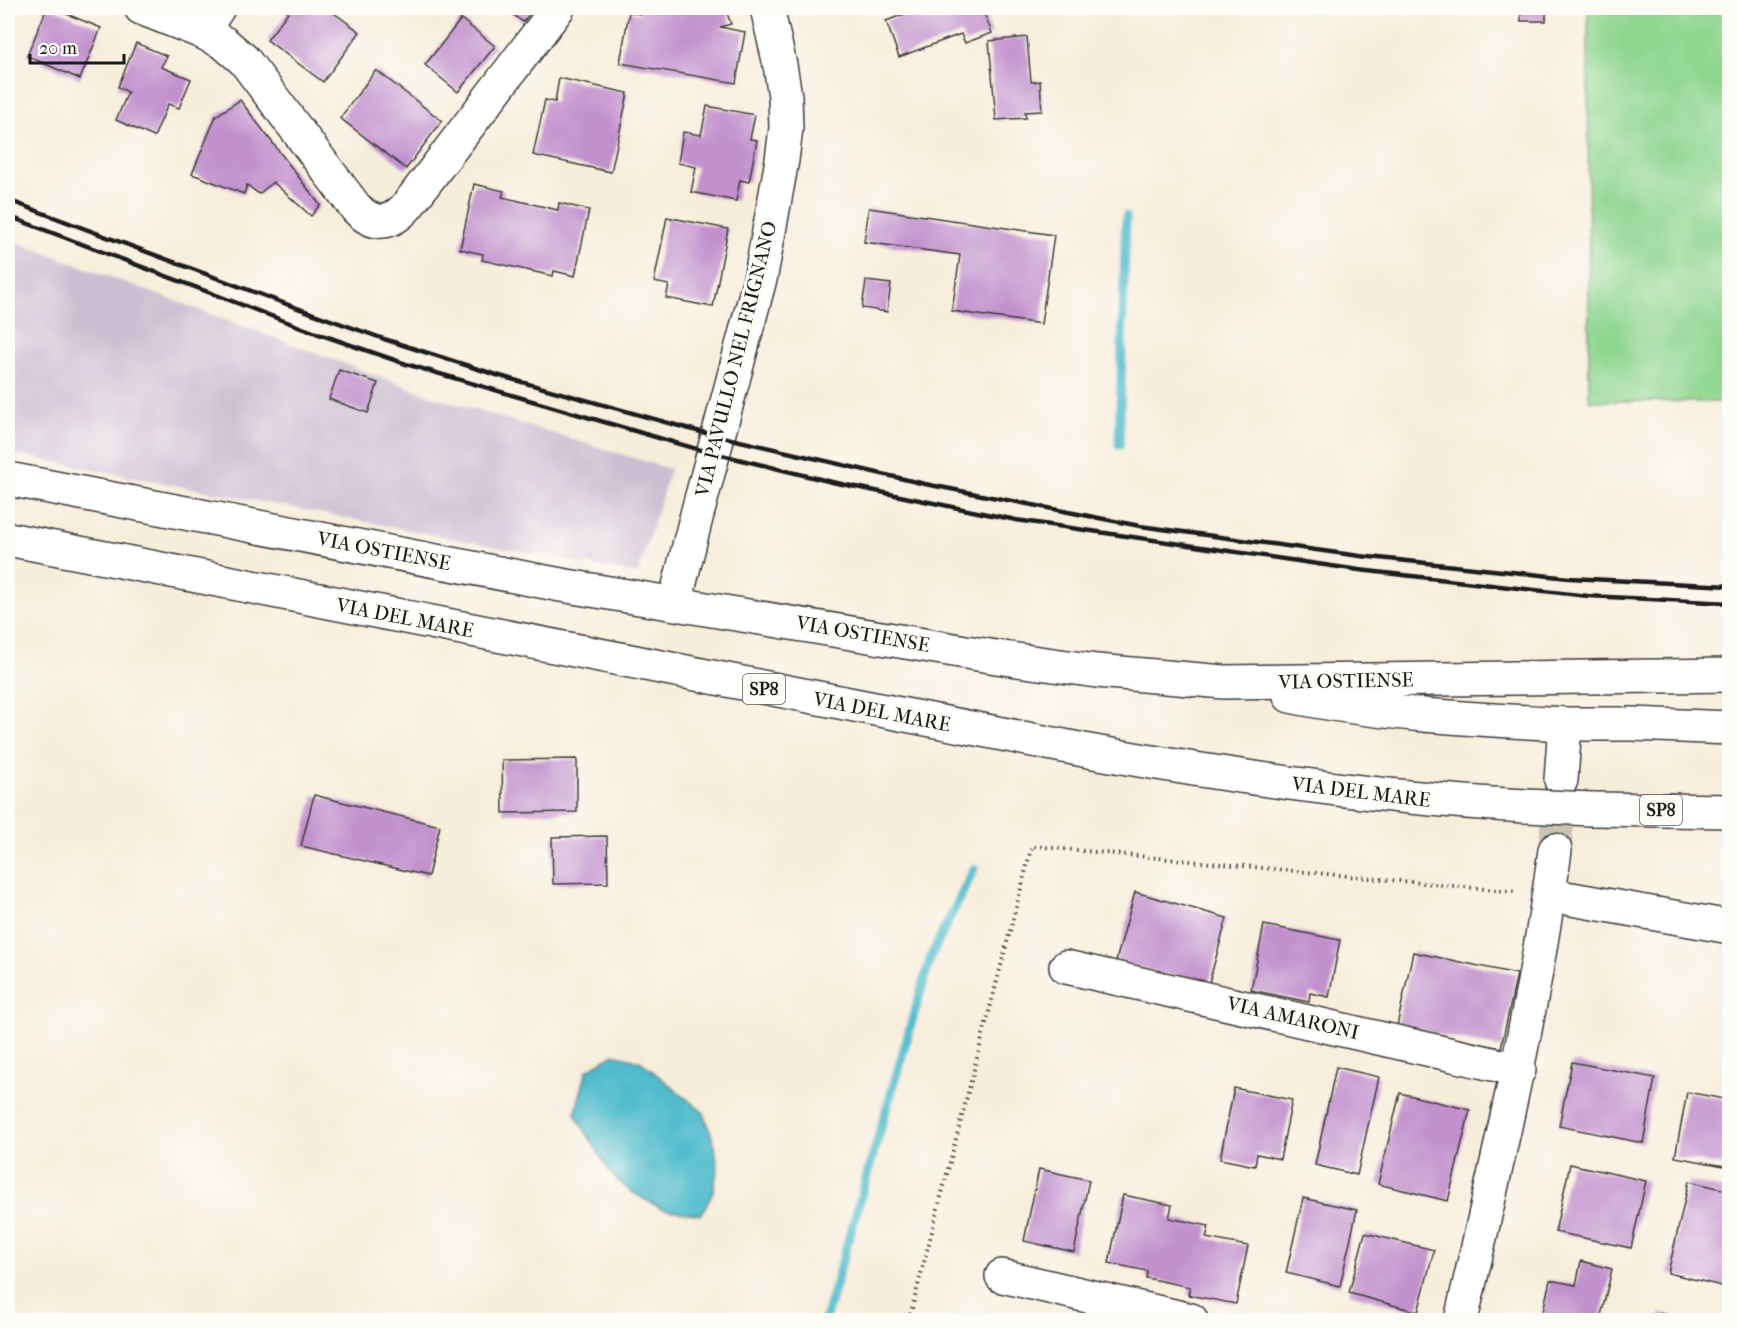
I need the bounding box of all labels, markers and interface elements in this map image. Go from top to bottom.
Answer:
scale bar [30,27,124,65]
text: 20 m [39,38,77,59]
street label: VIA PAVULLO NEL FRIGNANO [690,219,781,500]
street label: VIA OSTIENSE [314,527,453,575]
street label: VIA DEL MARE [333,593,476,643]
street label: VIA OSTIENSE [793,611,932,657]
street label: VIA OSTIENSE [1277,668,1414,694]
road number: SP8 [743,674,785,704]
street label: VIA DEL MARE [810,687,953,737]
street label: VIA DEL MARE [1289,772,1432,812]
road number: SP8 [1640,795,1682,825]
street label: VIA AMARONI [1224,991,1361,1044]

